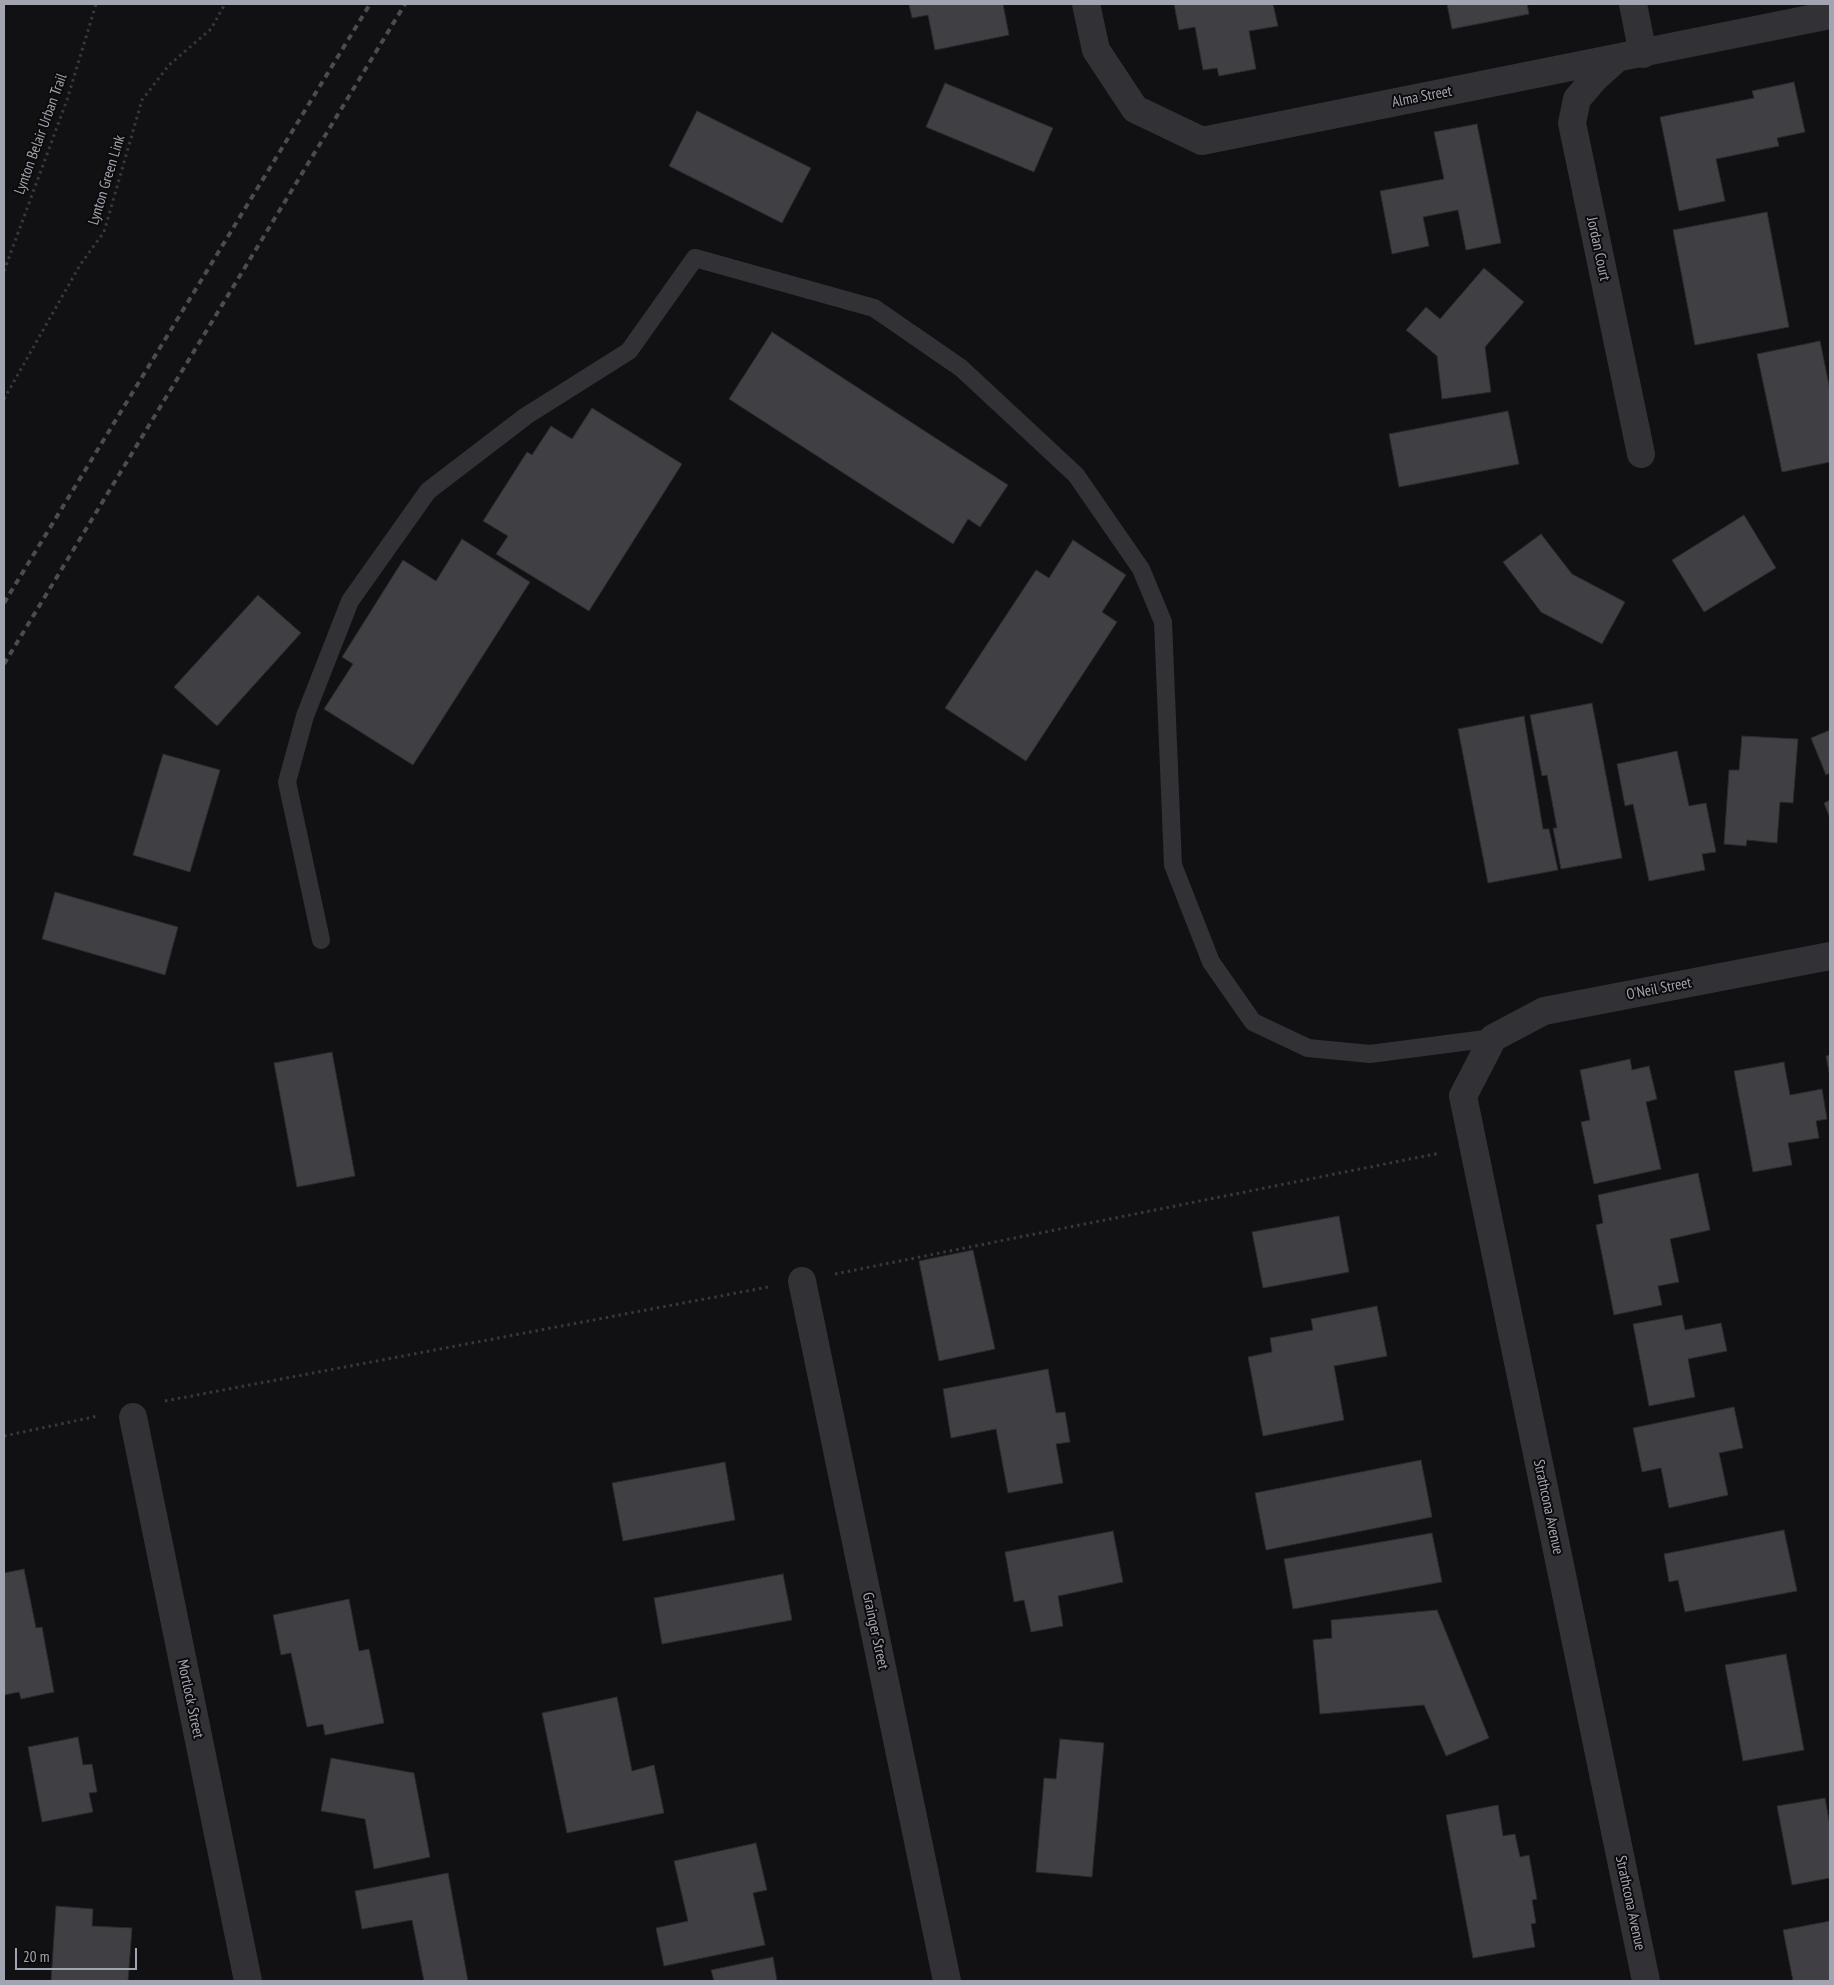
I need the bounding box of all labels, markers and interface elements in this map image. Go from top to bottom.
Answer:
street label: Lynton Belair Urban Trail [11,71,71,197]
street label: Alma Street [1391,82,1453,112]
street label: Lynton Green Link [85,133,129,227]
street label: Jordan Court [1582,216,1614,282]
street label: O'Neil Street [1625,974,1693,1004]
street label: Strathcona Avenue [1529,1458,1567,1556]
street label: Grainger Street [858,1591,892,1671]
street label: Mortlock Street [173,1658,207,1740]
street label: Strathcona Avenue [1611,1854,1649,1952]
scale bar [18,1938,140,1970]
text: 20 m [23,1947,49,1966]

